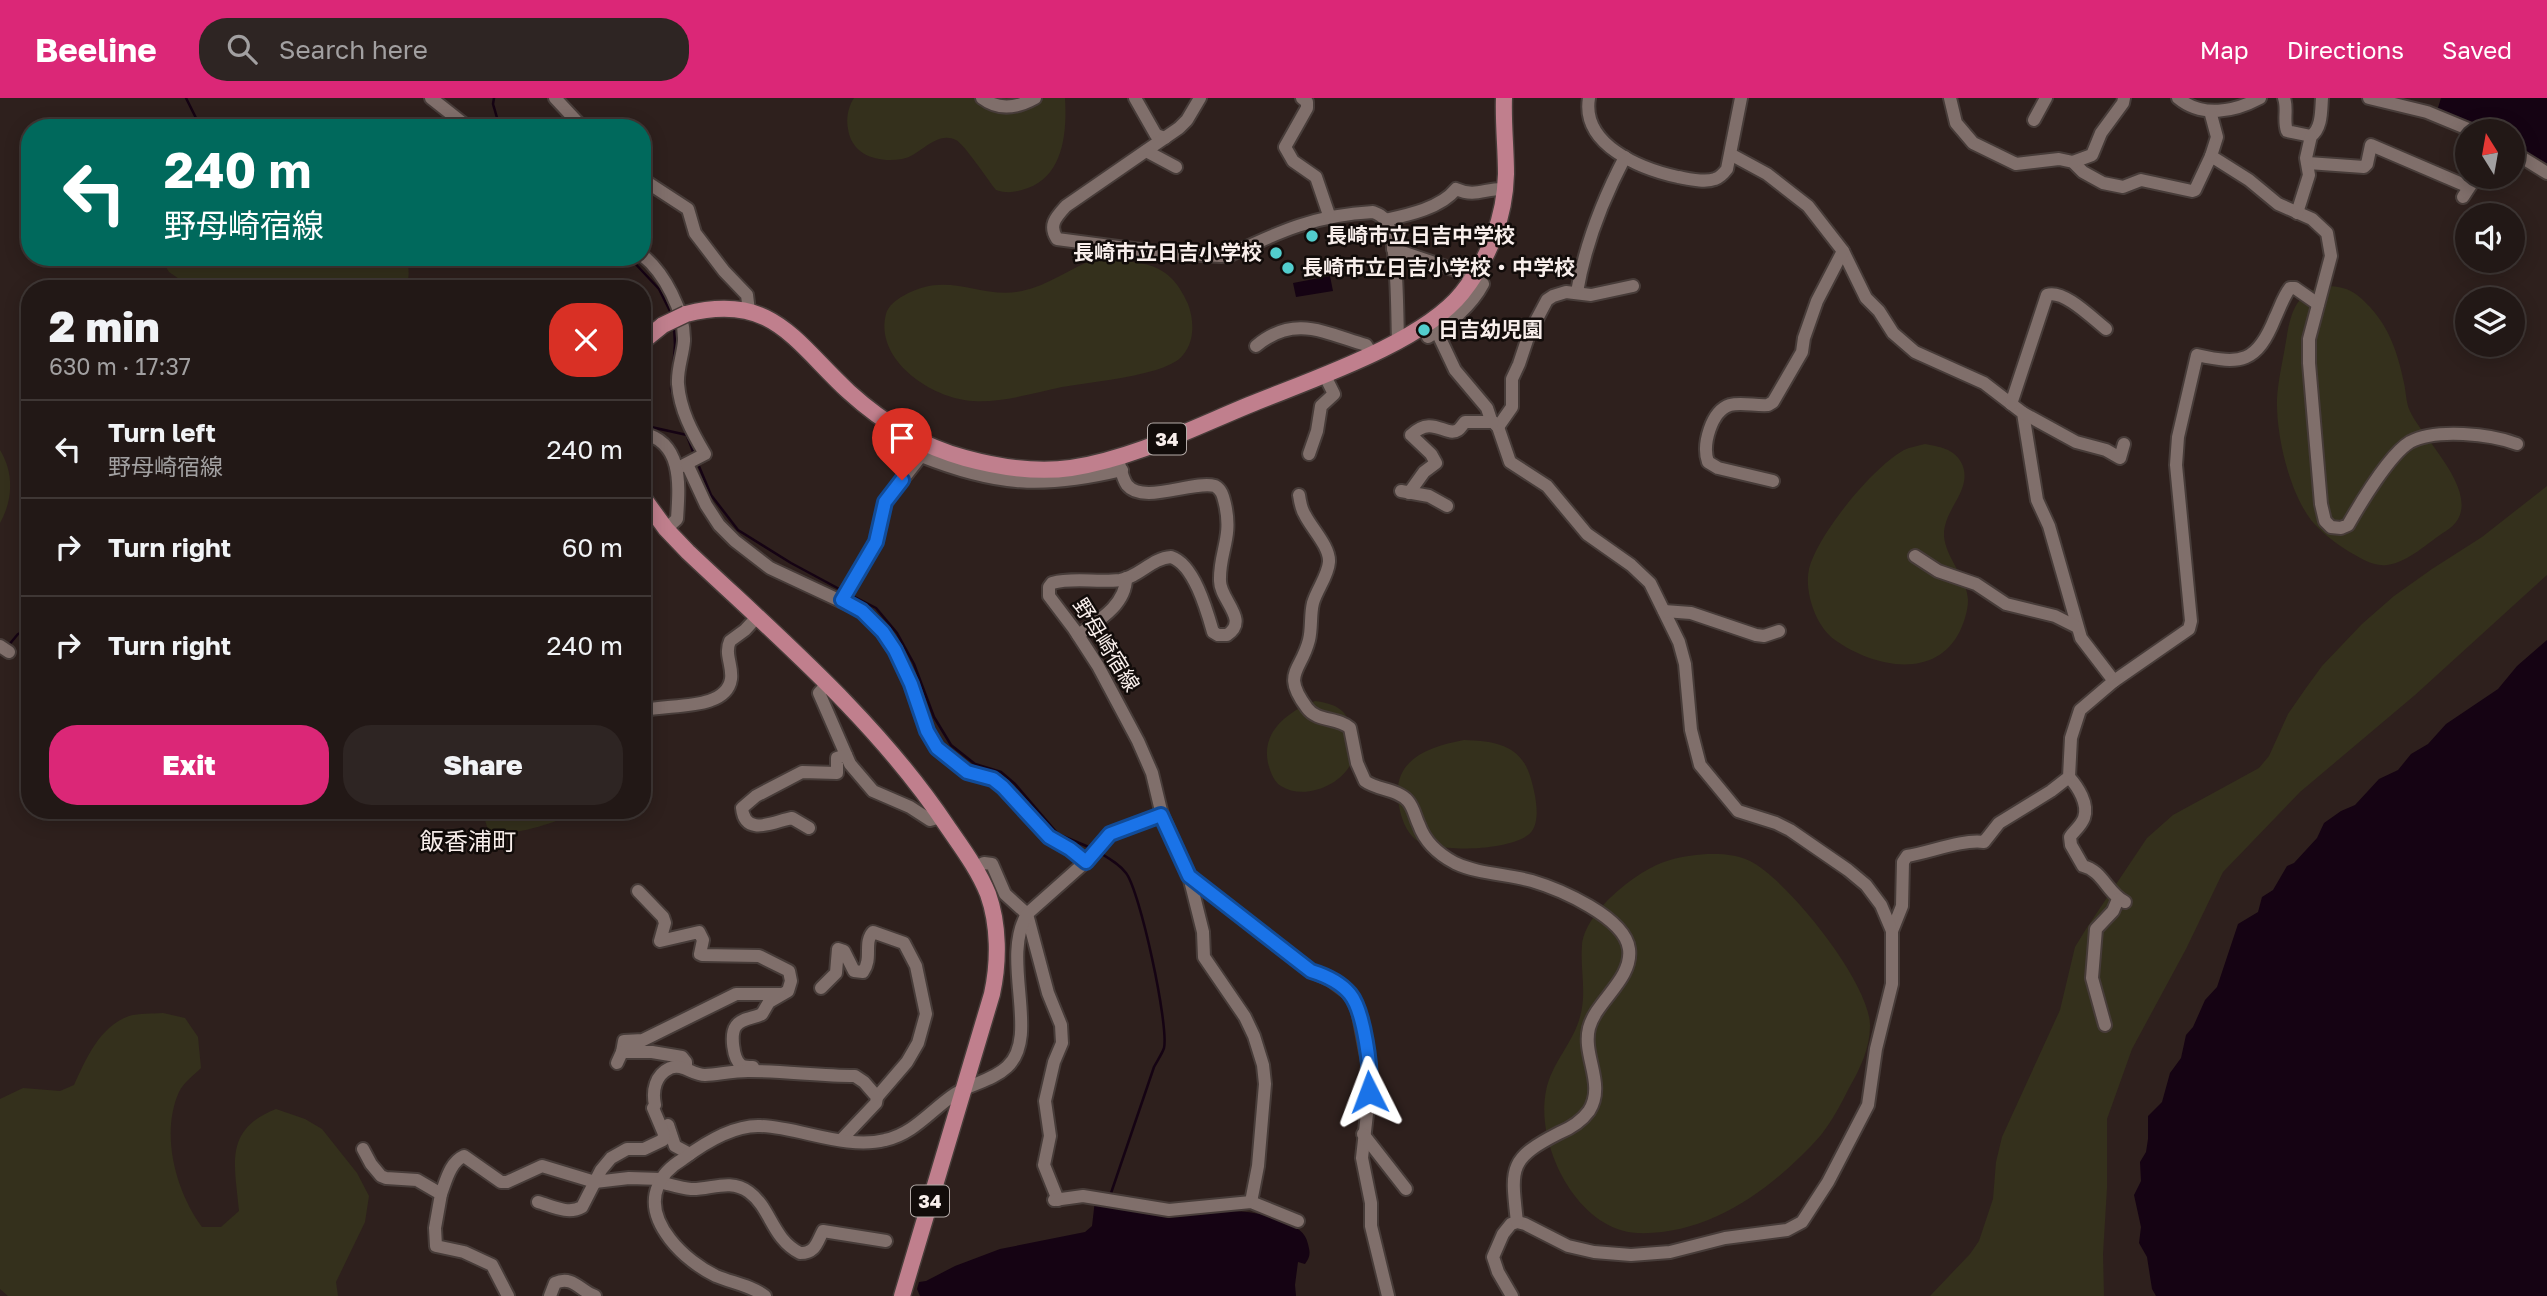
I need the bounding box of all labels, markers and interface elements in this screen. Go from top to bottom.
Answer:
search box [199,18,689,81]
text: Beeline [35,30,157,69]
icon: search [223,30,261,68]
text: Search here [279,34,428,65]
text: Map [2200,35,2249,64]
text: Directions [2287,35,2404,64]
text: Saved [2442,35,2512,64]
north arrow [2455,119,2525,189]
map controls [2455,119,2525,357]
text: 240 m [164,140,312,199]
icon: left [49,147,140,238]
button: sound [2455,203,2525,273]
text: 野母崎宿線 [164,206,324,244]
place label: 長崎市立日吉中学校 [1326,222,1515,248]
marker: 長崎市立日吉中学校 [1304,228,1320,244]
place label: 長崎市立日吉小学校 [1073,239,1262,265]
marker: 長崎市立日吉小学校 [1268,245,1284,261]
place label: 長崎市立日吉小学校・中学校 [1302,254,1575,280]
marker: 長崎市立日吉小学校・中学校 [1280,260,1296,276]
button: layers [2455,287,2525,357]
text: 2 min [49,301,160,351]
button: close [549,303,623,377]
place label: 日吉幼児園 [1438,316,1543,342]
marker: 日吉幼児園 [1416,322,1432,338]
text: 630 m · 17:37 [49,352,191,380]
pin [872,408,932,480]
text: Turn left [108,417,216,448]
icon: arrive [883,419,921,457]
road number: 34 [1148,424,1186,454]
icon: left [49,430,87,468]
text: 240 m [546,434,623,465]
text: 野母崎宿線 [108,452,223,480]
icon: right [49,528,87,566]
text: Turn right [108,532,231,563]
text: 60 m [562,532,623,563]
street label: 野母崎宿線 [1068,593,1146,696]
icon: right [49,626,87,664]
text: Turn right [108,630,231,661]
text: 240 m [546,630,623,661]
button: Exit [49,725,329,805]
button: Share [343,725,623,805]
district label: 飯香浦町 [420,826,516,855]
position arrow [1332,1055,1406,1129]
road number: 34 [911,1186,949,1217]

